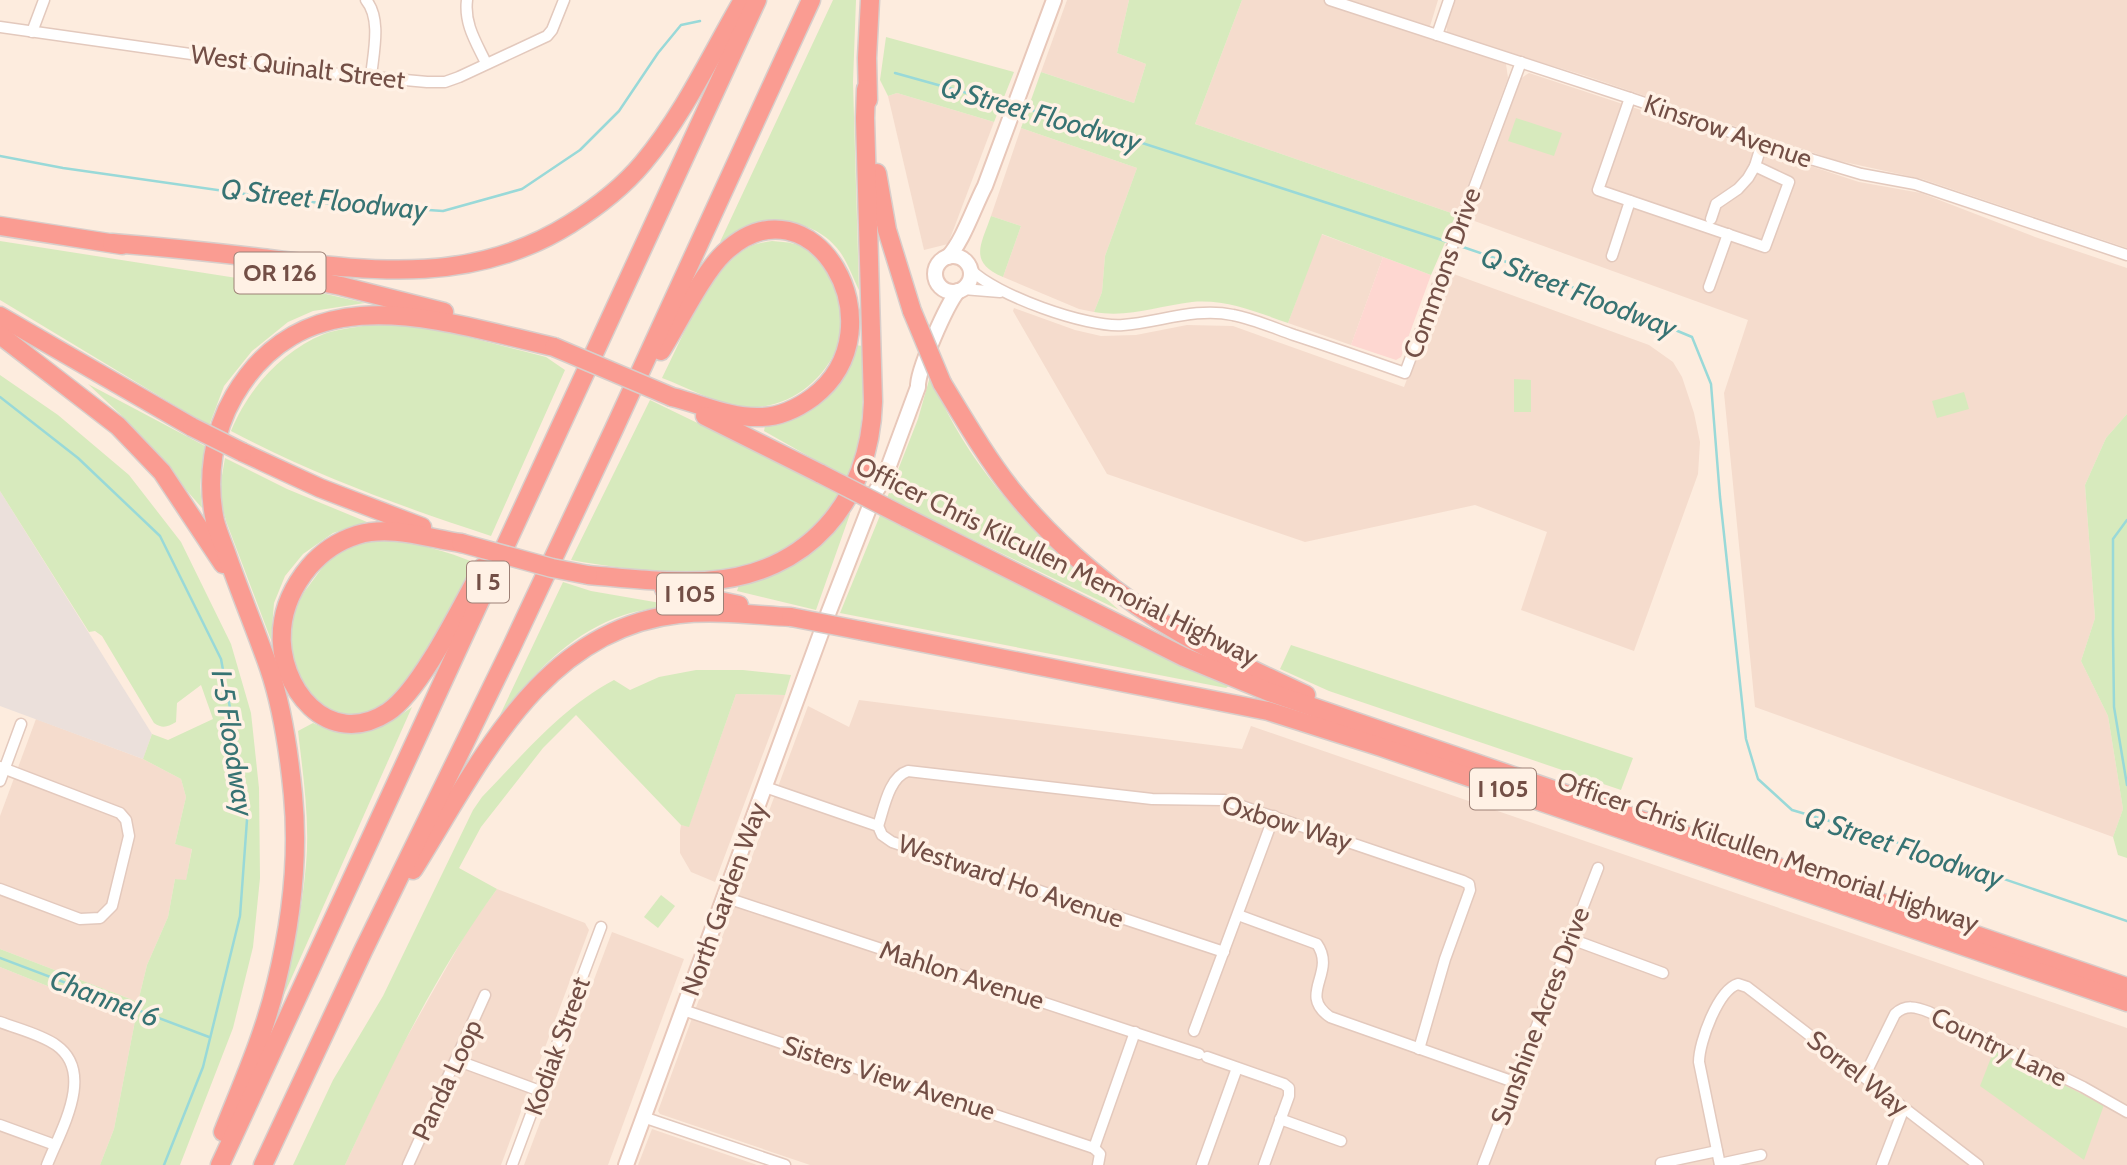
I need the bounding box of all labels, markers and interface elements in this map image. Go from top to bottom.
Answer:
street label: West Quinalt Street [189,38,407,96]
water label: Q Street Floodway [937,69,1146,159]
street label: Kinsrow Avenue [1640,87,1816,175]
water label: Q Street Floodway [219,171,430,227]
street label: Commons Drive [1396,183,1488,363]
water label: Q Street Floodway [1476,239,1683,345]
road number: OR 126 [234,252,326,294]
street label: Officer Chris Kilcullen Memorial Highway [850,449,1264,673]
road number: I 5 [467,562,509,602]
road number: I 105 [657,574,723,614]
water label: I-5 Floodway [205,667,262,820]
street label: Officer Chris Kilcullen Memorial Highway [1553,765,1983,939]
road number: I 105 [1470,768,1536,810]
street label: Oxbow Way [1218,788,1356,858]
street label: North Garden Way [674,798,774,1000]
water label: Q Street Floodway [1800,799,2009,895]
street label: Westward Ho Avenue [894,827,1128,935]
street label: Sunshine Acres Drive [1484,902,1596,1130]
street label: Mahlon Avenue [876,933,1048,1017]
water label: Channel 6 [46,962,164,1034]
street label: Kodiak Street [517,972,597,1120]
street label: Country Lane [1926,1000,2072,1094]
street label: Panda Loop [405,1014,489,1146]
street label: Sorrel Way [1801,1024,1915,1122]
street label: Sisters View Avenue [779,1029,999,1127]

